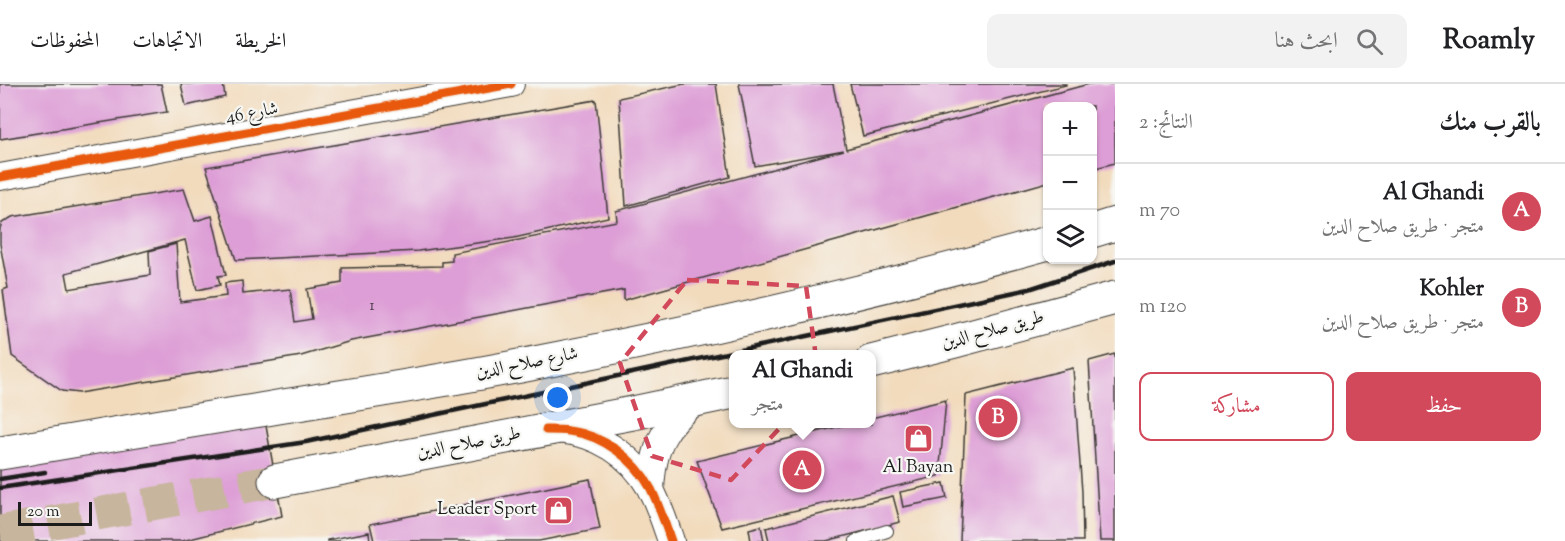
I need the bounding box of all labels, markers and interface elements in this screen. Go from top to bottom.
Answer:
search box [987,14,1407,68]
text: Roamly [1443,21,1535,61]
icon: search [1353,25,1386,58]
text: ابحث هنا [1274,26,1338,58]
text: المحفوظات [30,27,99,57]
text: الاتجاهات [132,27,202,57]
text: الخريطة [235,27,286,57]
street label: شارع 46 [224,97,280,131]
map controls [1043,102,1097,264]
button: + [1043,102,1097,156]
text: بالقرب منك [1439,105,1541,142]
text: النتائج: 2 [1139,109,1193,138]
button: − [1043,156,1097,210]
text: Al Ghandi [1383,178,1484,210]
text: 70 m [1139,197,1180,226]
text: A [1513,197,1530,226]
button: layers [1043,210,1097,264]
text: متجر · طريق صلاح الدين [1322,213,1484,242]
text: Kohler [1420,274,1484,306]
text: 120 m [1139,293,1187,322]
text: B [1515,293,1528,322]
house number: 1 [369,296,375,317]
street label: طريق صلاح الدين [939,305,1048,358]
text: متجر · طريق صلاح الدين [1322,309,1484,338]
street label: شارع صلاح الدين [474,341,581,388]
popup [729,350,876,428]
text: Al Ghandi [752,356,853,388]
button: مشاركة [1139,372,1334,441]
button: حفظ [1346,372,1541,441]
your location [543,383,572,412]
text: متجر [752,391,784,420]
pin: B [978,396,1018,440]
street label: طريق صلاح الدين [415,421,523,468]
shop icon: Al Bayan [902,423,934,455]
pin: A [782,448,822,492]
place label: Al Bayan [883,455,954,481]
shop icon: Leader Sport [542,494,574,526]
place label: Leader Sport [437,497,537,523]
scale bar [18,499,92,526]
text: 20 m [27,501,60,524]

